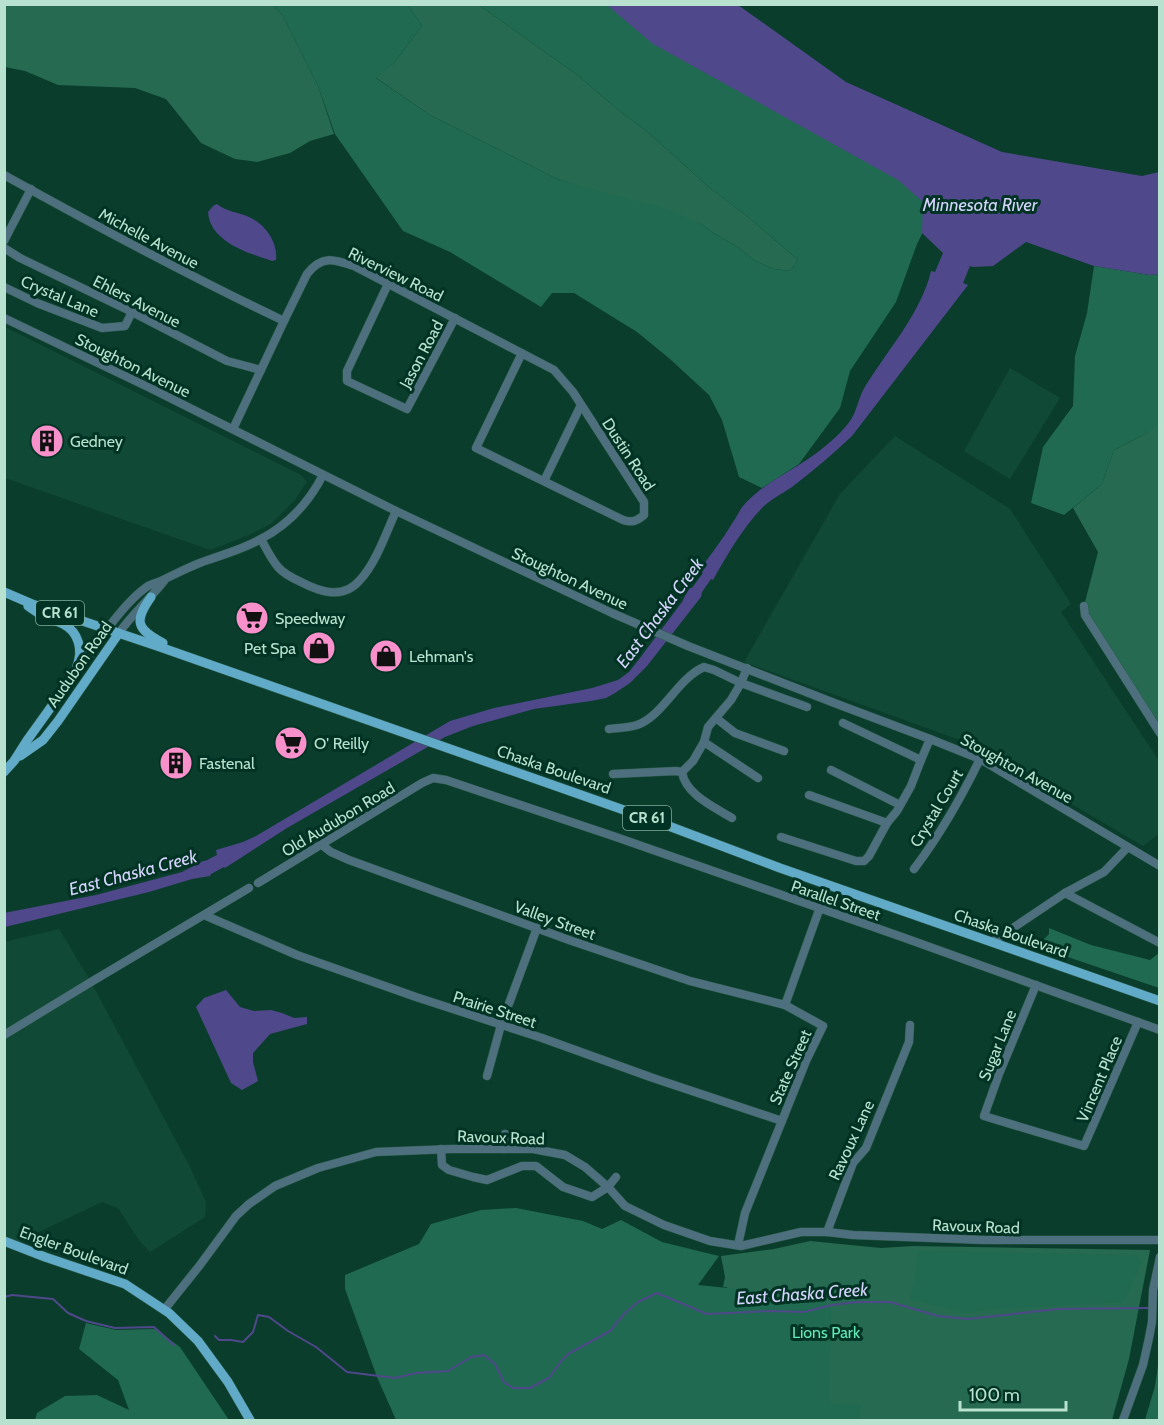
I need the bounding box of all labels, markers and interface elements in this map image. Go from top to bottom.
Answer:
water label: Minnesota River [922,194,1039,216]
street label: Michelle Avenue [96,204,202,273]
street label: Riverview Road [345,243,446,306]
street label: Ehlers Avenue [90,271,184,332]
street label: Crystal Lane [18,272,102,321]
street label: Jason Road [395,317,447,392]
street label: Stoughton Avenue [72,329,193,402]
street label: Dustin Road [598,414,659,494]
building icon: Gedney [29,423,65,459]
place label: Gedney [70,432,123,451]
street label: Stoughton Avenue [509,543,631,614]
water label: East Chaska Creek [612,553,709,672]
supermarket icon: Speedway [234,600,270,636]
road number: CR 61 [36,601,84,625]
place label: Speedway [275,609,345,628]
street label: Audubon Road [43,618,116,711]
shop icon: Pet Spa [301,630,337,666]
shop icon: Lehman's [368,638,404,674]
place label: Pet Spa [244,639,296,658]
place label: Lehman's [409,647,474,666]
supermarket icon: O' Reilly [273,725,309,761]
street label: Stoughton Avenue [957,730,1076,807]
place label: O' Reilly [314,734,369,753]
street label: Chaska Boulevard [495,741,613,798]
building icon: Fastenal [158,745,194,781]
place label: Fastenal [199,754,255,773]
street label: Crystal Court [906,765,967,851]
street label: Old Audubon Road [278,778,398,861]
road number: CR 61 [623,806,671,830]
water label: East Chaska Creek [66,845,201,901]
street label: Parallel Street [789,876,884,925]
street label: Valley Street [512,897,599,944]
street label: Chaska Boulevard [952,905,1070,962]
street label: Prairie Street [451,987,539,1032]
street label: Sugar Lane [975,1007,1020,1083]
street label: State Street [765,1026,816,1108]
street label: Vincent Place [1073,1033,1126,1125]
street label: Ravoux Lane [825,1097,878,1183]
street label: Ravoux Road [457,1126,545,1149]
street label: Ravoux Road [932,1215,1020,1238]
street label: Engler Boulevard [17,1222,131,1279]
water label: East Chaska Creek [735,1278,870,1310]
park label: Lions Park [792,1323,861,1342]
scale bar [960,1374,1066,1412]
text: 100 m [969,1384,1020,1406]

